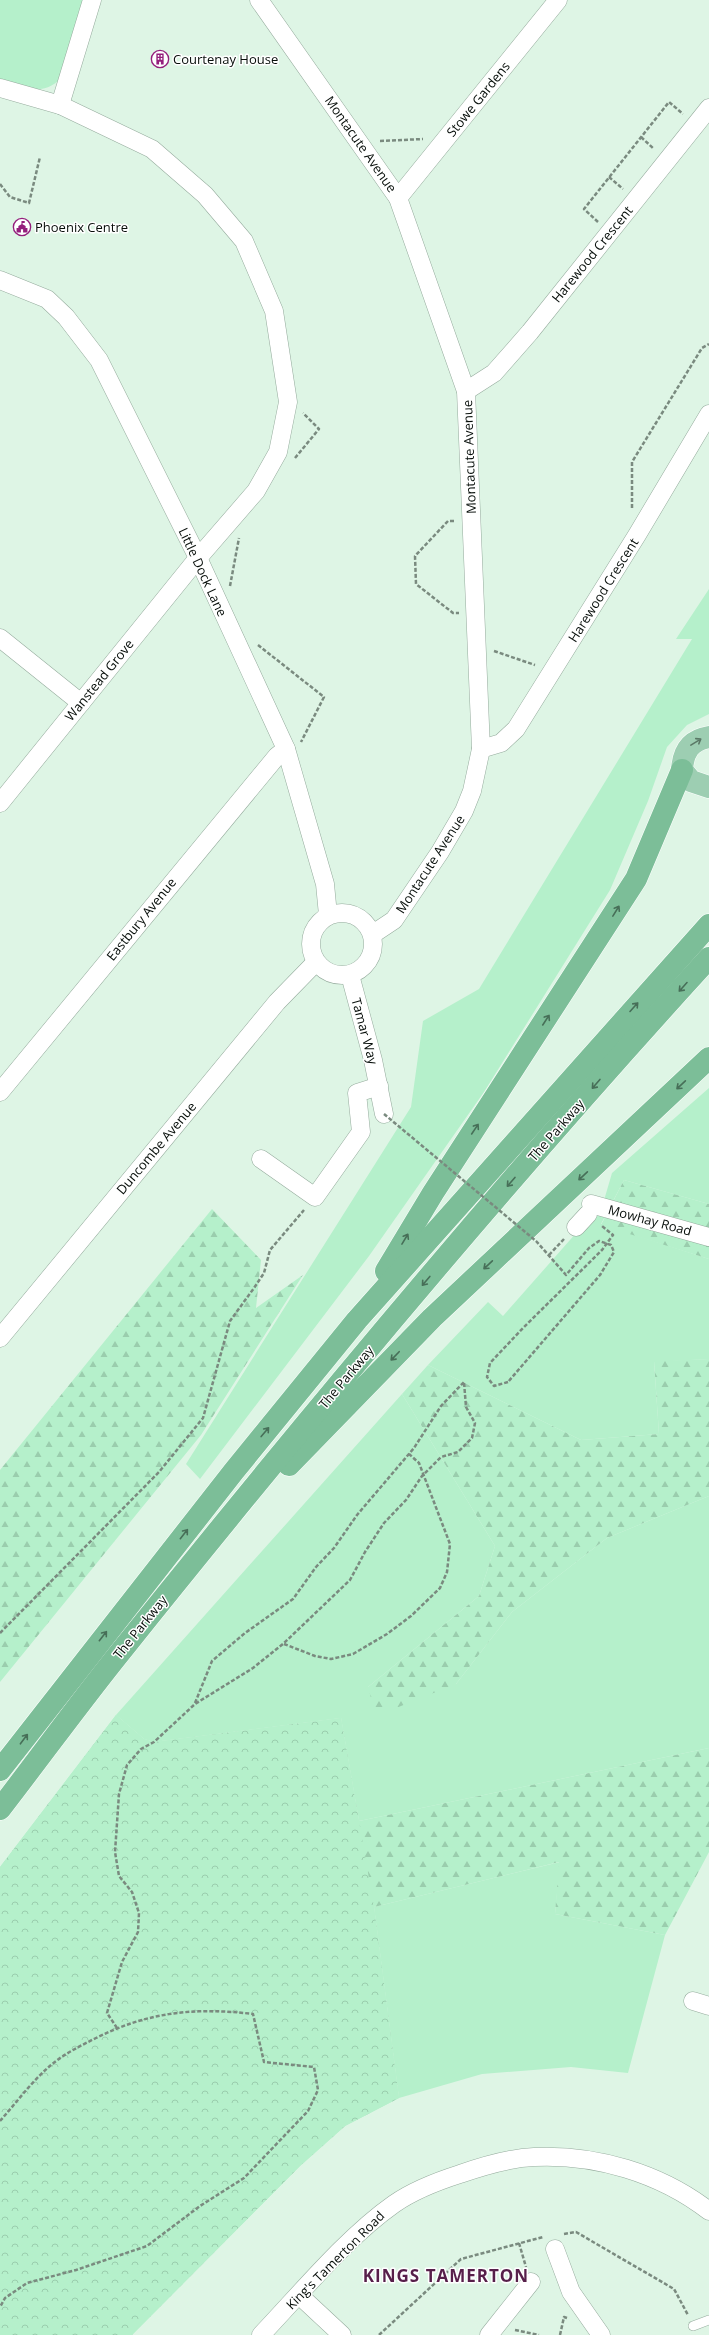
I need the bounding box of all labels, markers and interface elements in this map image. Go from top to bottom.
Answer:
building icon: Courtenay House [150,49,170,69]
place label: Courtenay House [173,50,278,68]
street label: Stowe Gardens [442,58,514,140]
street label: Montacute Avenue [321,92,401,196]
street label: Harewood Crescent [547,202,637,306]
public building icon: Phoenix Centre [12,217,32,237]
place label: Phoenix Centre [35,218,128,236]
street label: Montacute Avenue [458,400,480,514]
street label: Little Dock Lane [175,525,231,619]
street label: Harewood Crescent [564,534,643,645]
street label: Wanstead Grove [60,635,138,725]
one-way arrow [690,737,702,745]
street label: Montacute Avenue [391,811,469,917]
street label: Eastbury Avenue [102,874,180,964]
one-way arrow [613,905,621,917]
one-way arrow [678,982,687,992]
street label: Tamar Way [347,996,383,1067]
one-way arrow [630,1002,639,1012]
one-way arrow [543,1014,551,1026]
one-way arrow [591,1079,600,1089]
one-way arrow [676,1080,686,1089]
street label: The Parkway [524,1095,588,1165]
street label: Duncombe Avenue [112,1098,200,1198]
one-way arrow [471,1124,479,1135]
one-way arrow [578,1171,588,1180]
one-way arrow [506,1177,515,1187]
street label: Mowhay Road [606,1200,694,1240]
one-way arrow [402,1233,410,1245]
one-way arrow [483,1260,493,1270]
one-way arrow [422,1275,431,1286]
street label: The Parkway [314,1341,378,1412]
one-way arrow [390,1351,400,1361]
one-way arrow [261,1427,270,1438]
one-way arrow [180,1528,188,1539]
street label: The Parkway [109,1591,171,1663]
one-way arrow [99,1630,108,1641]
one-way arrow [19,1733,28,1744]
street label: King's Tamerton Road [282,2207,388,2313]
district label: KINGS TAMERTON [363,2264,529,2287]

